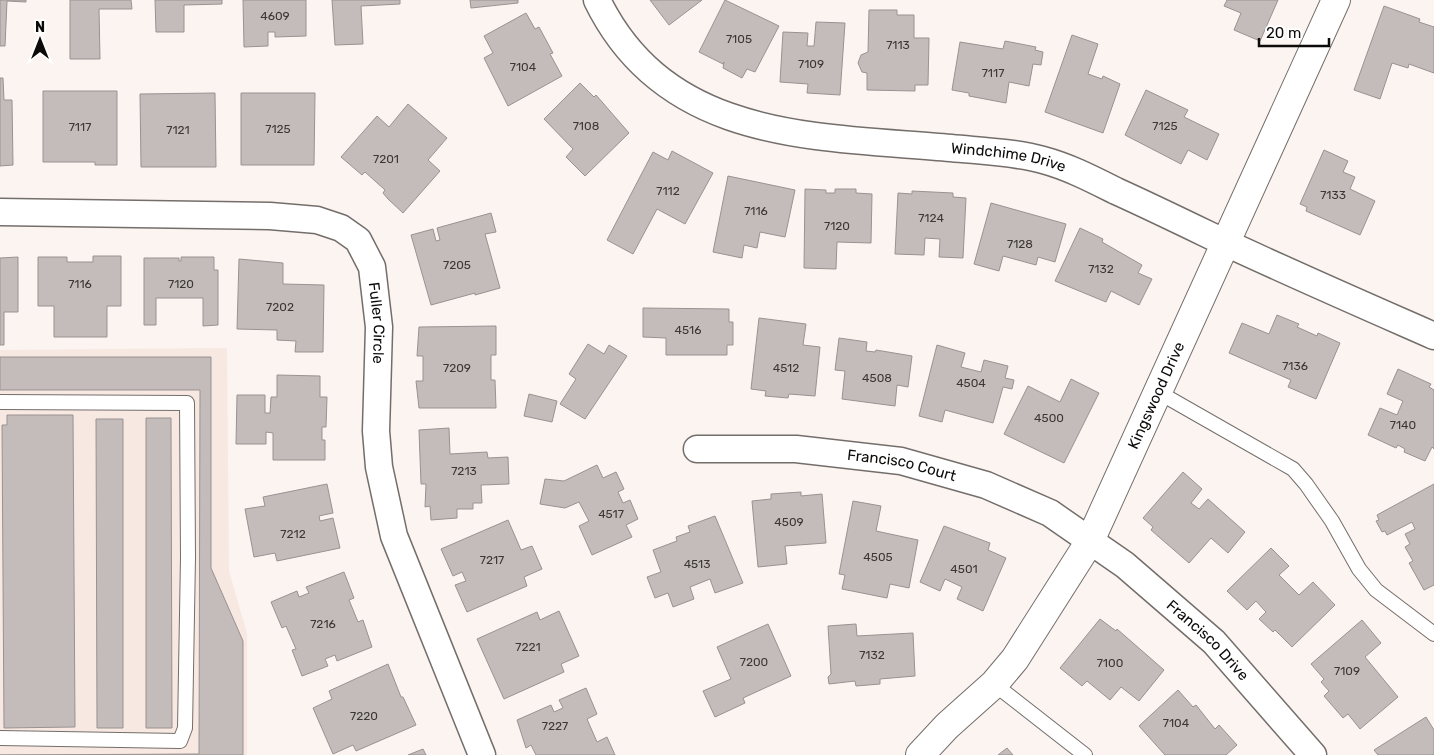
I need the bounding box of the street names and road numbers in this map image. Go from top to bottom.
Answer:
street label: Windchime Drive [950,139,1068,176]
street label: Fuller Circle [365,281,388,364]
street label: Kingswood Drive [1124,339,1188,452]
street label: Francisco Court [846,446,958,485]
street label: Francisco Drive [1163,596,1252,684]

